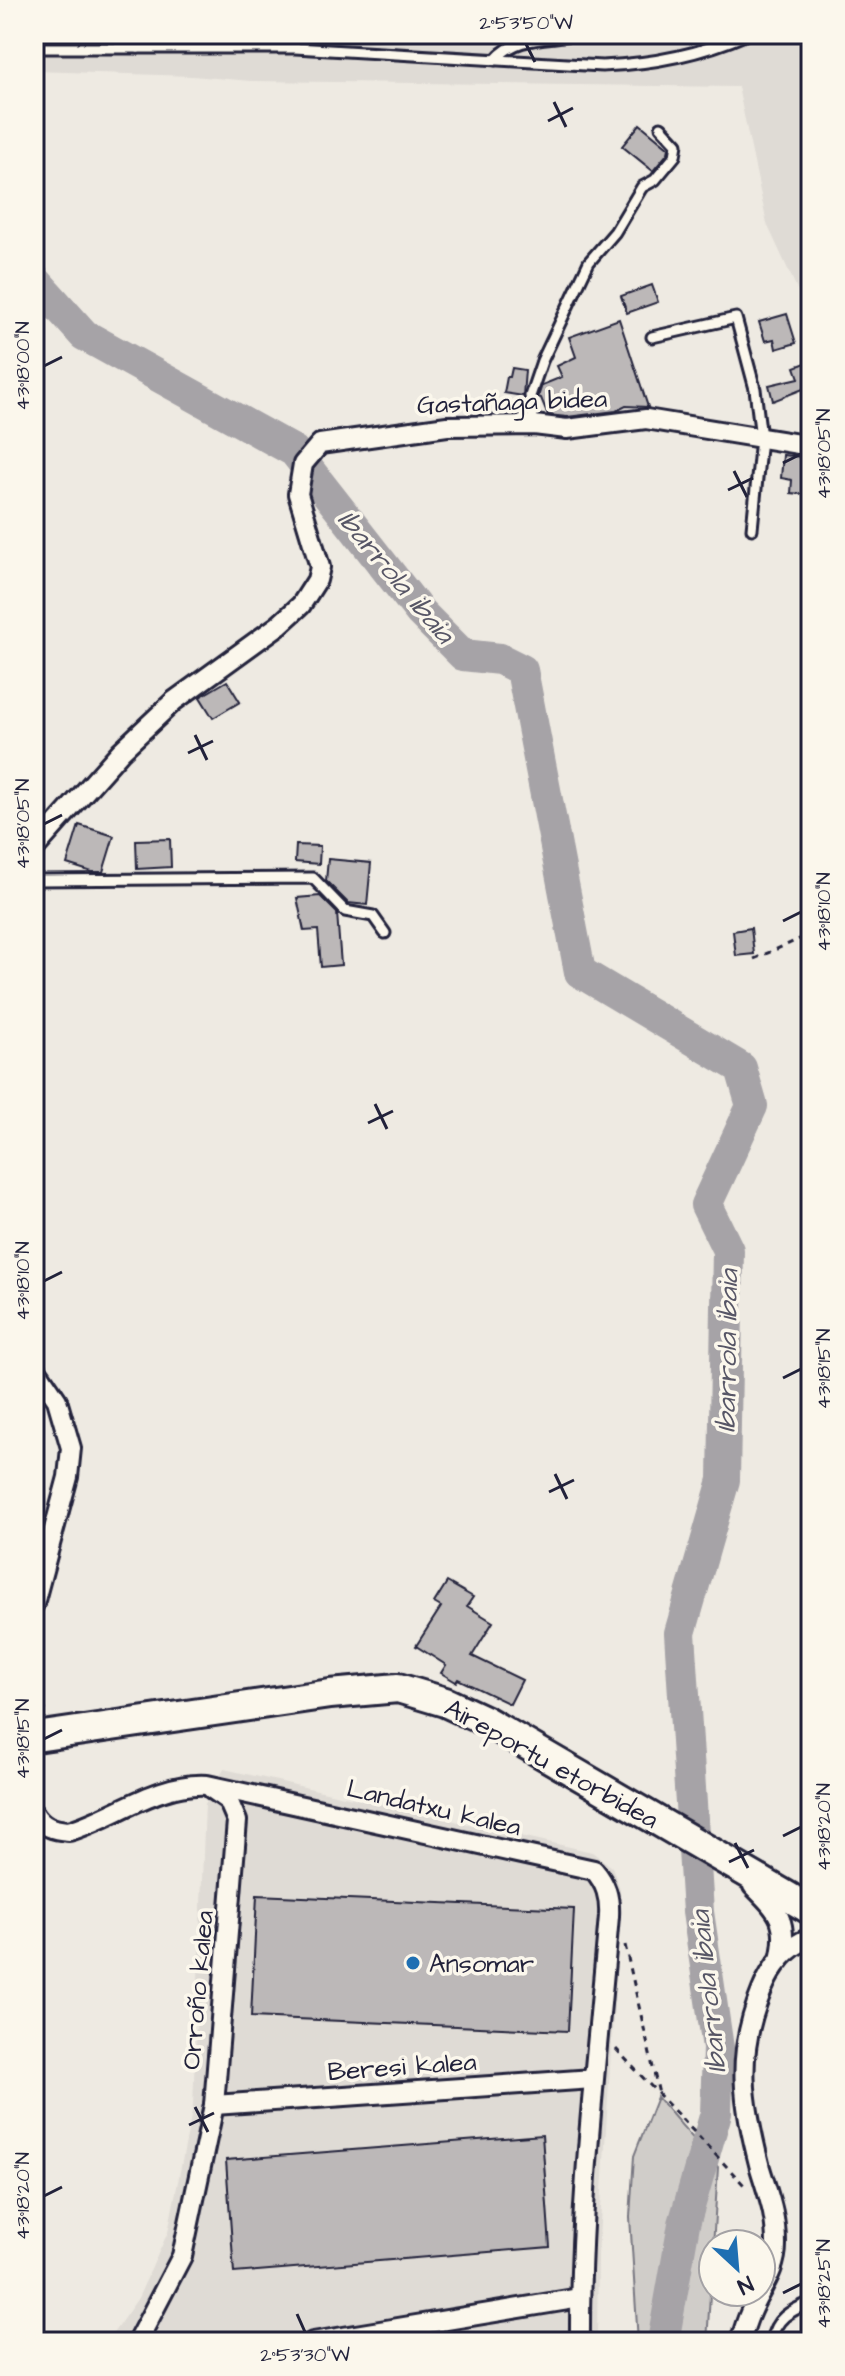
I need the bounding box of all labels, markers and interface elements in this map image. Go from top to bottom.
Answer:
text: 2°53'50"W [479,9,573,37]
text: 43°18'00"N [9,321,37,411]
street label: Gastañaga bidea [416,381,608,425]
text: 43°18'05"N [810,409,838,500]
water label: Ibarrola ibaia [328,502,464,653]
text: 43°18'05"N [9,779,37,870]
text: 43°18'10"N [810,872,838,952]
text: 43°18'10"N [9,1241,37,1321]
water label: Ibarrola ibaia [707,1267,748,1433]
text: 43°18'15"N [810,1329,838,1409]
street label: Aireportu etorbidea [438,1690,665,1838]
text: 43°18'15"N [9,1699,37,1779]
street label: Landatxu kalea [343,1770,524,1846]
text: 43°18'20"N [810,1783,838,1871]
water label: Ibarrola ibaia [680,1907,736,2075]
street label: Orroño kalea [173,1909,223,2071]
place label: Ansomar [429,1946,534,1982]
marker: Ansomar [404,1954,422,1972]
street label: Beresi kalea [327,2044,478,2090]
text: 43°18'20"N [9,2152,37,2240]
north arrow [697,2228,777,2308]
text: 43°18'25"N [810,2239,838,2329]
text: N [732,2268,758,2302]
text: 2°53'30"W [260,2341,350,2369]

